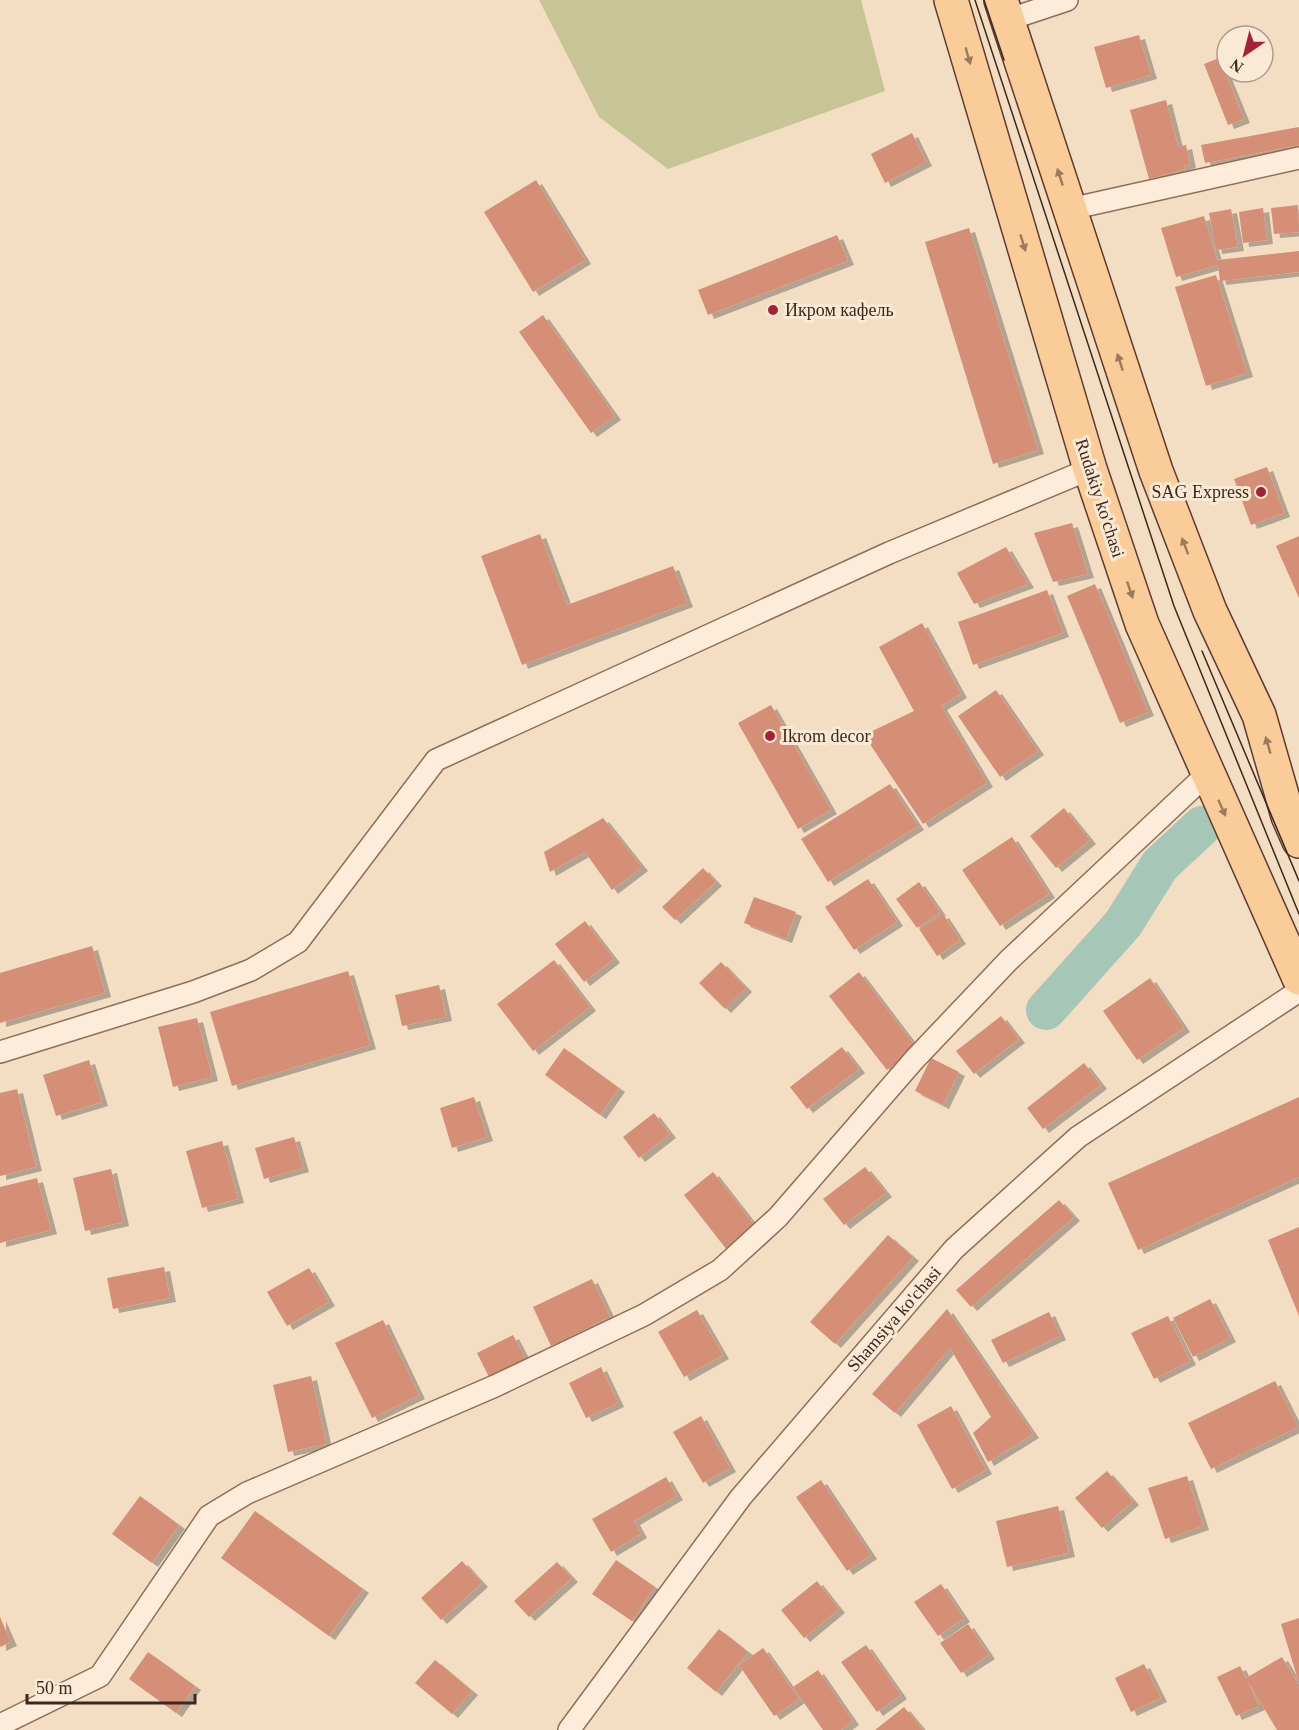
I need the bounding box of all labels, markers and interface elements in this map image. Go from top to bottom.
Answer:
north arrow [1215,24,1275,84]
one-way arrow [964,47,973,65]
text: N [1227,55,1246,76]
one-way arrow [1054,168,1064,186]
one-way arrow [1019,234,1028,252]
place label: Икром кафель [785,300,894,320]
marker: Икром кафель [766,303,780,317]
one-way arrow [1115,353,1124,371]
street label: Rudakiy ko'chasi [1071,436,1129,560]
place label: SAG Express [1152,482,1249,502]
marker: SAG Express [1254,485,1268,499]
one-way arrow [1180,537,1189,555]
one-way arrow [1126,581,1136,599]
place label: Ikrom decor [782,726,870,746]
marker: Ikrom decor [763,729,777,743]
one-way arrow [1263,736,1272,754]
one-way arrow [1218,800,1227,817]
street label: Shamsiya ko'chasi [843,1262,945,1376]
scale bar [27,1667,195,1705]
text: 50 m [36,1678,73,1698]

